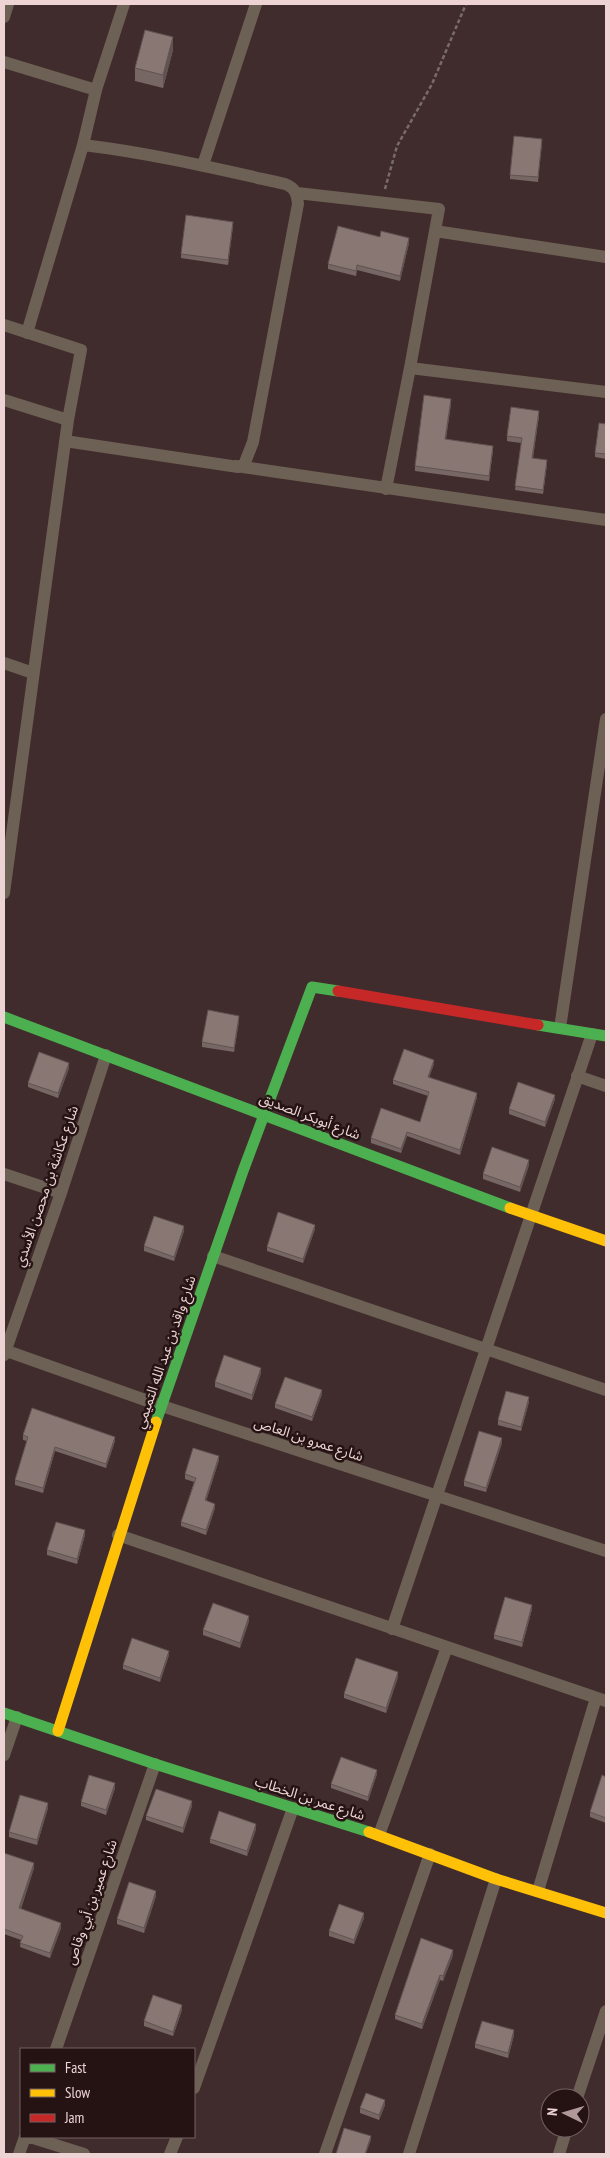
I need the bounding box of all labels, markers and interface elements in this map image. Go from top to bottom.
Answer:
street label: شارع أبوبكر الصديق [256,1089,363,1145]
street label: شارع عكاشة بن محصن الأسدي [10,1103,84,1270]
street label: شارع واقد بن عبد الله التميمي [130,1273,202,1432]
street label: شارع عمرو بن العاص [252,1413,366,1467]
street label: شارع عمر بن الخطاب [252,1772,367,1826]
street label: شارع عمير بن أبي وقاص [61,1837,123,1968]
legend [20,2048,195,2138]
text: Fast [65,2058,86,2077]
text: Slow [65,2083,90,2102]
north arrow [540,2088,590,2138]
text: N [543,2107,561,2116]
text: Jam [64,2108,84,2127]

